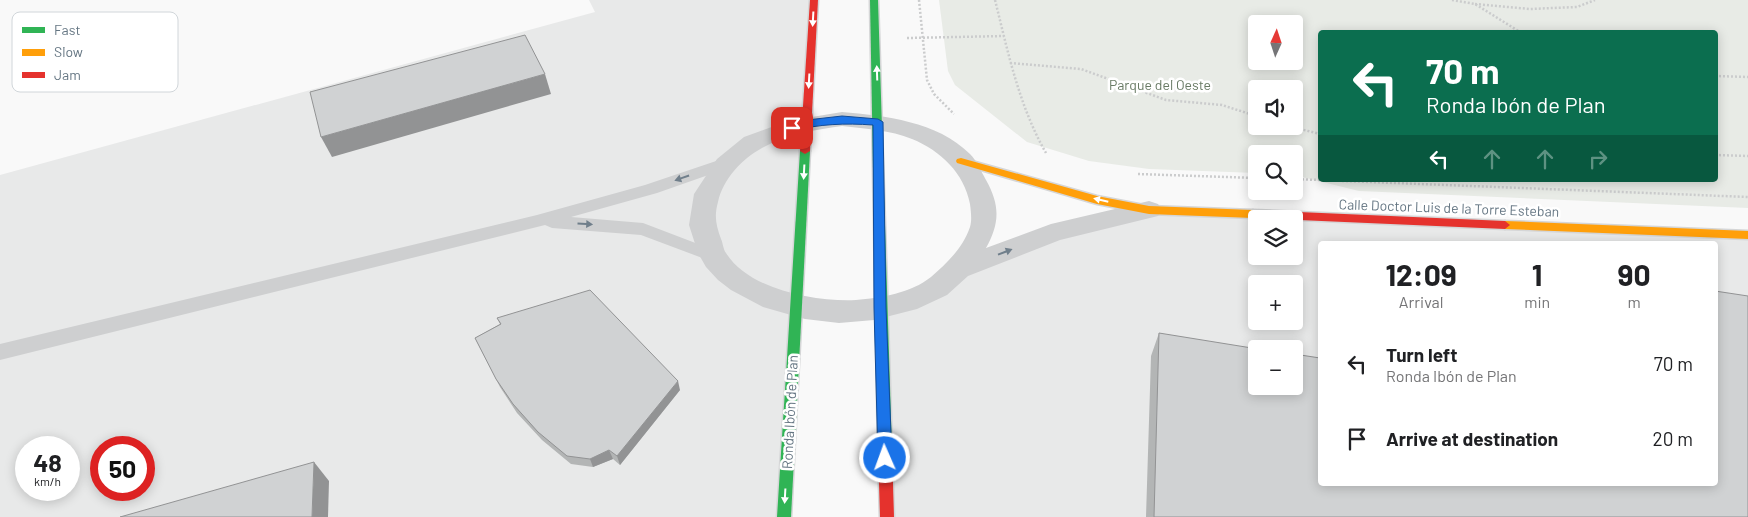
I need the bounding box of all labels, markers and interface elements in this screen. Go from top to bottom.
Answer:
one-way arrow [808,11,816,27]
legend [12,12,178,92]
north arrow [1248,15,1302,70]
map controls [1248,15,1303,395]
text: Fast [54,21,80,38]
text: Slow [54,43,83,60]
text: 70 m [1426,49,1500,91]
icon: left [1343,50,1408,115]
one-way arrow [872,65,880,81]
text: Jam [54,66,81,83]
one-way arrow [805,73,813,89]
park label: Parque del Oeste [1109,76,1211,93]
button: sound [1248,80,1303,135]
text: Ronda Ibón de Plan [1426,91,1606,117]
pin [771,107,813,149]
icon: arrive [778,114,806,142]
button: search [1248,145,1303,200]
icon: left [1425,145,1453,173]
icon: ahead [1478,145,1506,173]
icon: ahead [1531,145,1559,173]
icon: right [1584,145,1612,173]
one-way arrow [799,164,807,180]
one-way arrow [674,174,689,182]
street label: Calle Doctor Luis de la Torre Esteban [1338,195,1560,220]
one-way arrow [1093,196,1108,204]
button: layers [1248,210,1303,265]
one-way arrow [577,220,593,228]
one-way arrow [997,247,1012,255]
text: 12:09 [1385,256,1457,292]
text: 1 [1532,256,1542,292]
text: 90 [1618,256,1651,292]
button: + [1248,275,1303,330]
text: Arrival [1399,292,1443,311]
text: min [1524,292,1550,311]
text: m [1627,292,1641,311]
button: − [1248,340,1303,395]
text: Turn left [1386,343,1457,366]
icon: left [1343,350,1371,378]
text: 70 m [1654,352,1693,375]
street label: Ronda Ibón de Plan [778,354,801,470]
text: Ronda Ibón de Plan [1386,366,1517,385]
icon: arrive [1343,425,1371,453]
text: Arrive at destination [1386,427,1558,450]
text: 20 m [1653,427,1693,450]
position arrow [858,431,910,483]
speed limit sign: 50 [90,436,155,501]
text: 48 [33,447,62,477]
text: km/h [34,474,61,488]
one-way arrow [781,488,789,504]

